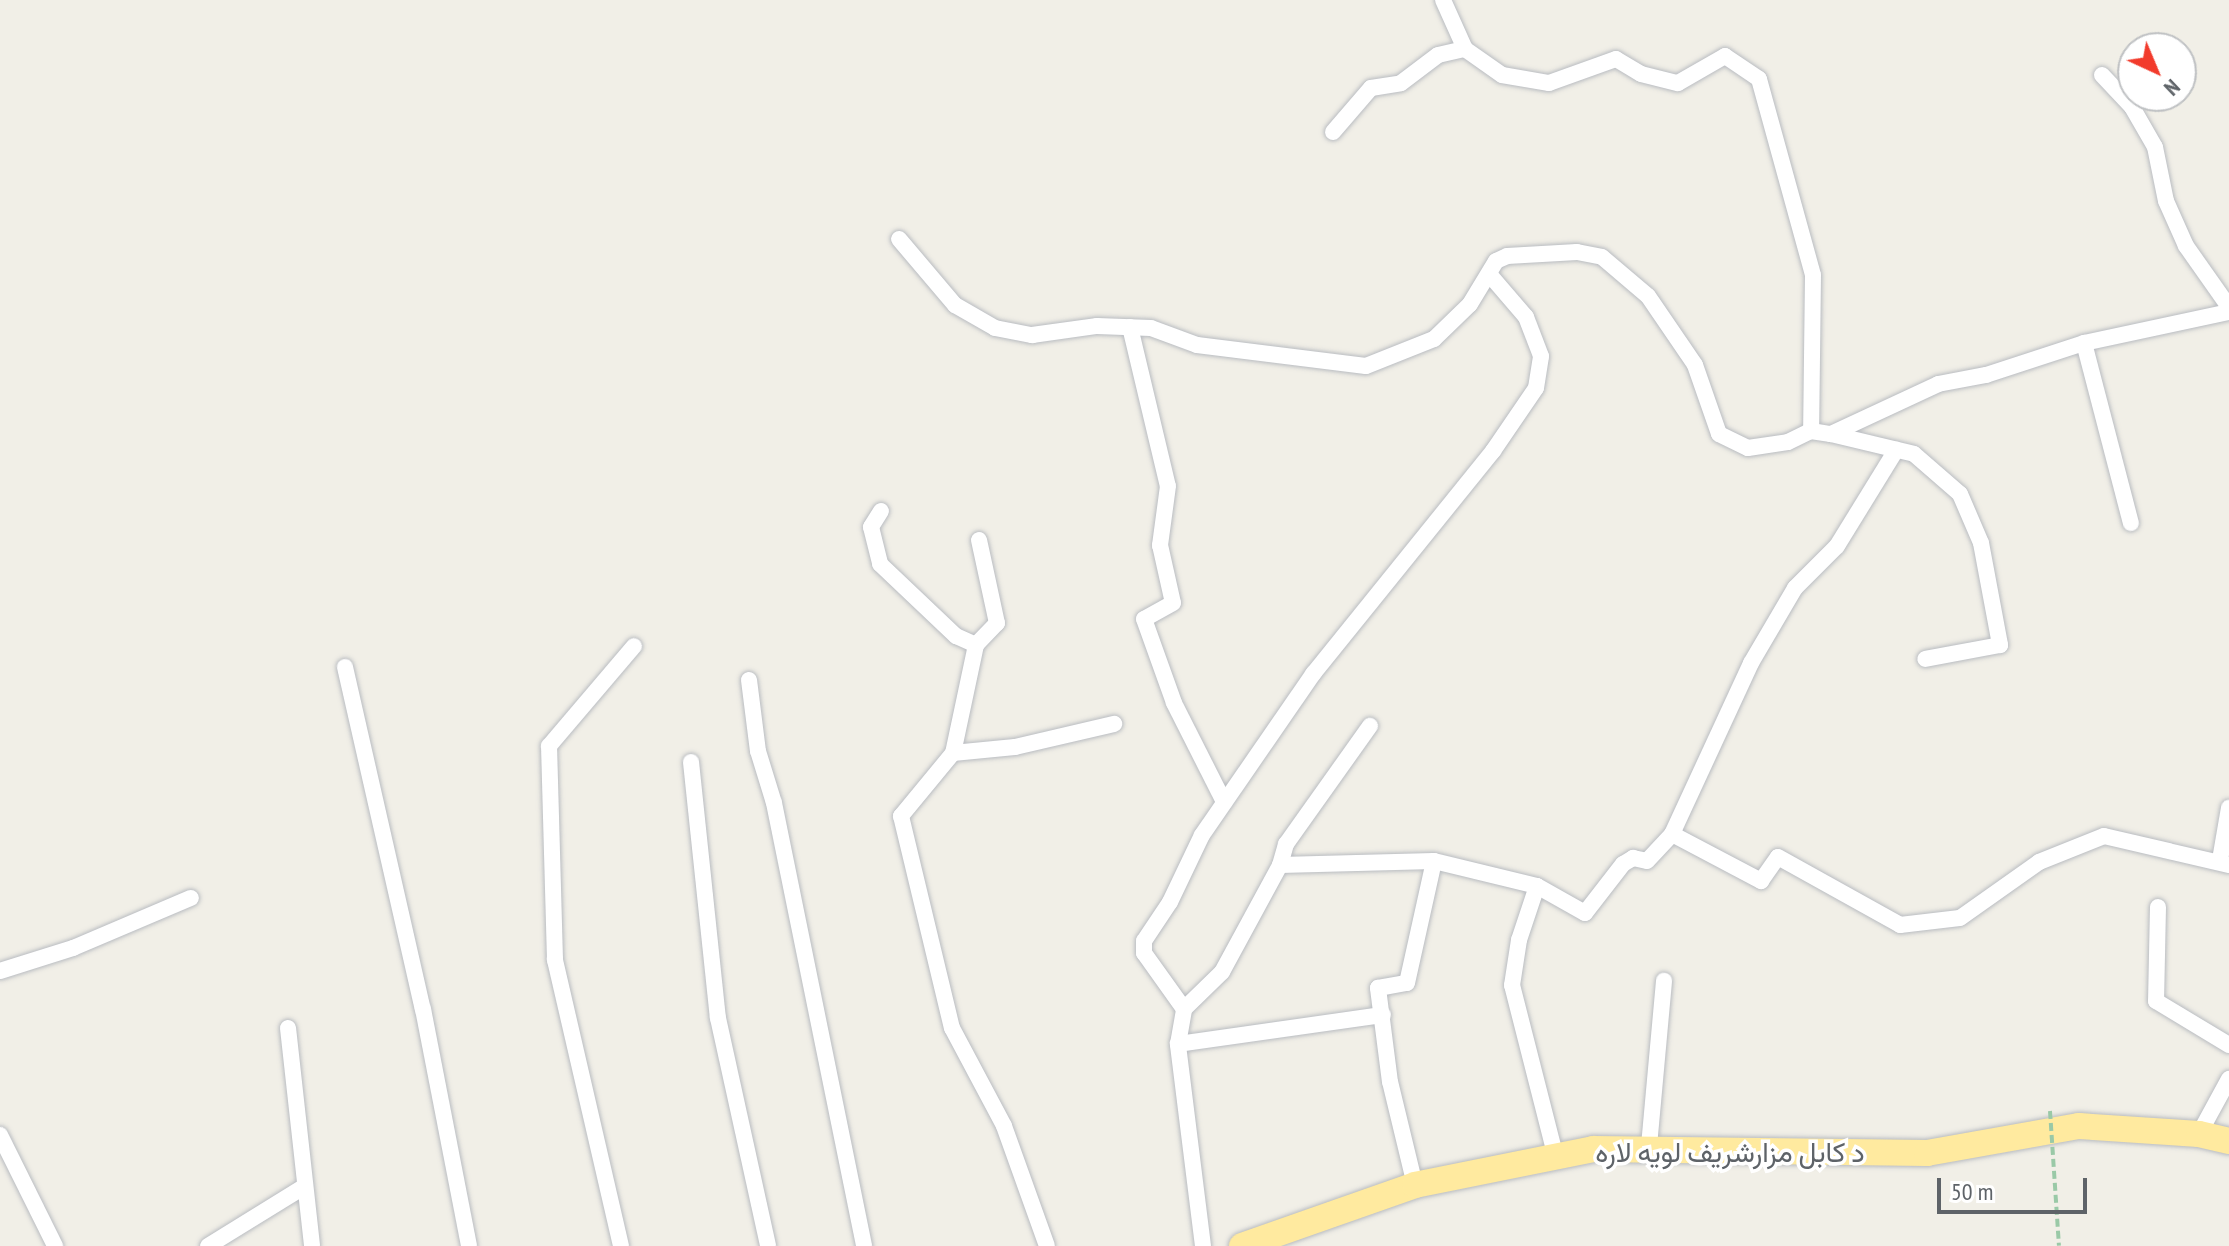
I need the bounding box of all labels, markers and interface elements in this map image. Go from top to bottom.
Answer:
north arrow [2117,32,2197,112]
text: N [2158,74,2186,102]
street label: د کابل مزارشریف لویه لاره [1595,1135,1865,1169]
scale bar [1941,1162,2091,1212]
text: 50 m [1951,1176,1993,1207]

